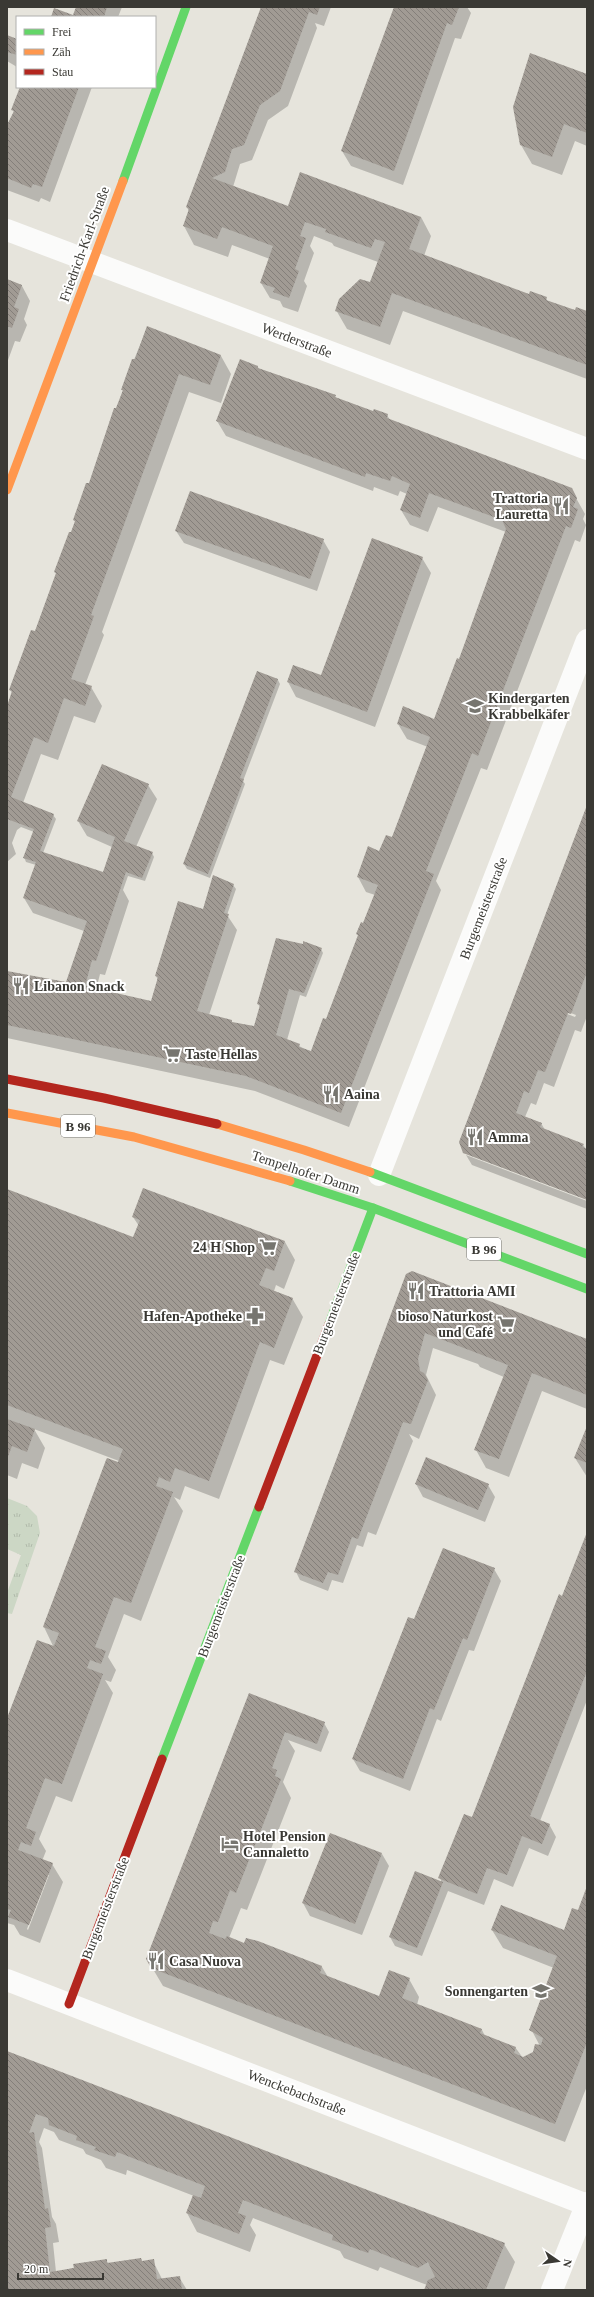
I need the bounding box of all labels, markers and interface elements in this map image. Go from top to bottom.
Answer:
legend [16,16,156,88]
text: Frei [52,25,72,39]
text: Zäh [52,45,71,59]
text: Stau [52,65,73,79]
street label: Friedrich-Karl-Straße [57,185,112,304]
street label: Werderstraße [259,320,334,361]
place label: Trattoria Lauretta [493,491,548,522]
restaurant icon: Trattoria Lauretta [551,496,571,516]
place label: Kindergarten Krabbelkäfer [488,691,570,722]
school or university icon: Kindergarten Krabbelkäfer [465,696,485,716]
street label: Burgemeisterstraße [457,855,510,962]
restaurant icon: Libanon Snack [11,976,31,996]
place label: Libanon Snack [34,979,125,994]
supermarket icon: Taste Hellas [162,1044,182,1064]
place label: Taste Hellas [185,1047,258,1062]
restaurant icon: Aaina [321,1084,341,1104]
place label: Aaina [344,1087,380,1102]
road number: B 96 [61,1115,95,1137]
restaurant icon: Amma [465,1127,485,1147]
place label: Amma [488,1130,528,1145]
street label: Tempelhofer Damm [250,1148,362,1197]
supermarket icon: 24 H Shop [258,1237,278,1257]
road number: B 96 [467,1238,501,1260]
place label: 24 H Shop [193,1240,255,1255]
street label: Burgemeisterstraße [310,1250,363,1357]
restaurant icon: Trattoria AMI [406,1281,426,1301]
place label: Trattoria AMI [429,1284,515,1299]
pharmacy icon: Hafen-Apotheke [245,1306,265,1326]
place label: Hafen-Apotheke [143,1309,242,1324]
place label: bioso Naturkost und Café [398,1309,493,1340]
supermarket icon: bioso Naturkost und Café [496,1314,516,1334]
street label: Burgemeisterstraße [195,1553,248,1660]
place label: Hotel Pension Cannaletto [243,1829,326,1860]
hotel icon: Hotel Pension Cannaletto [220,1834,240,1854]
street label: Burgemeisterstraße [79,1855,132,1962]
restaurant icon: Casa Nuova [146,1951,166,1971]
place label: Casa Nuova [169,1954,241,1969]
school or university icon: Sonnengarten [531,1981,551,2001]
place label: Sonnengarten [445,1984,528,1999]
street label: Wenckebachstraße [245,2067,348,2118]
north arrow [538,2241,578,2281]
scale bar [18,2255,103,2281]
text: N [561,2258,574,2269]
text: 20 m [24,2262,49,2276]

